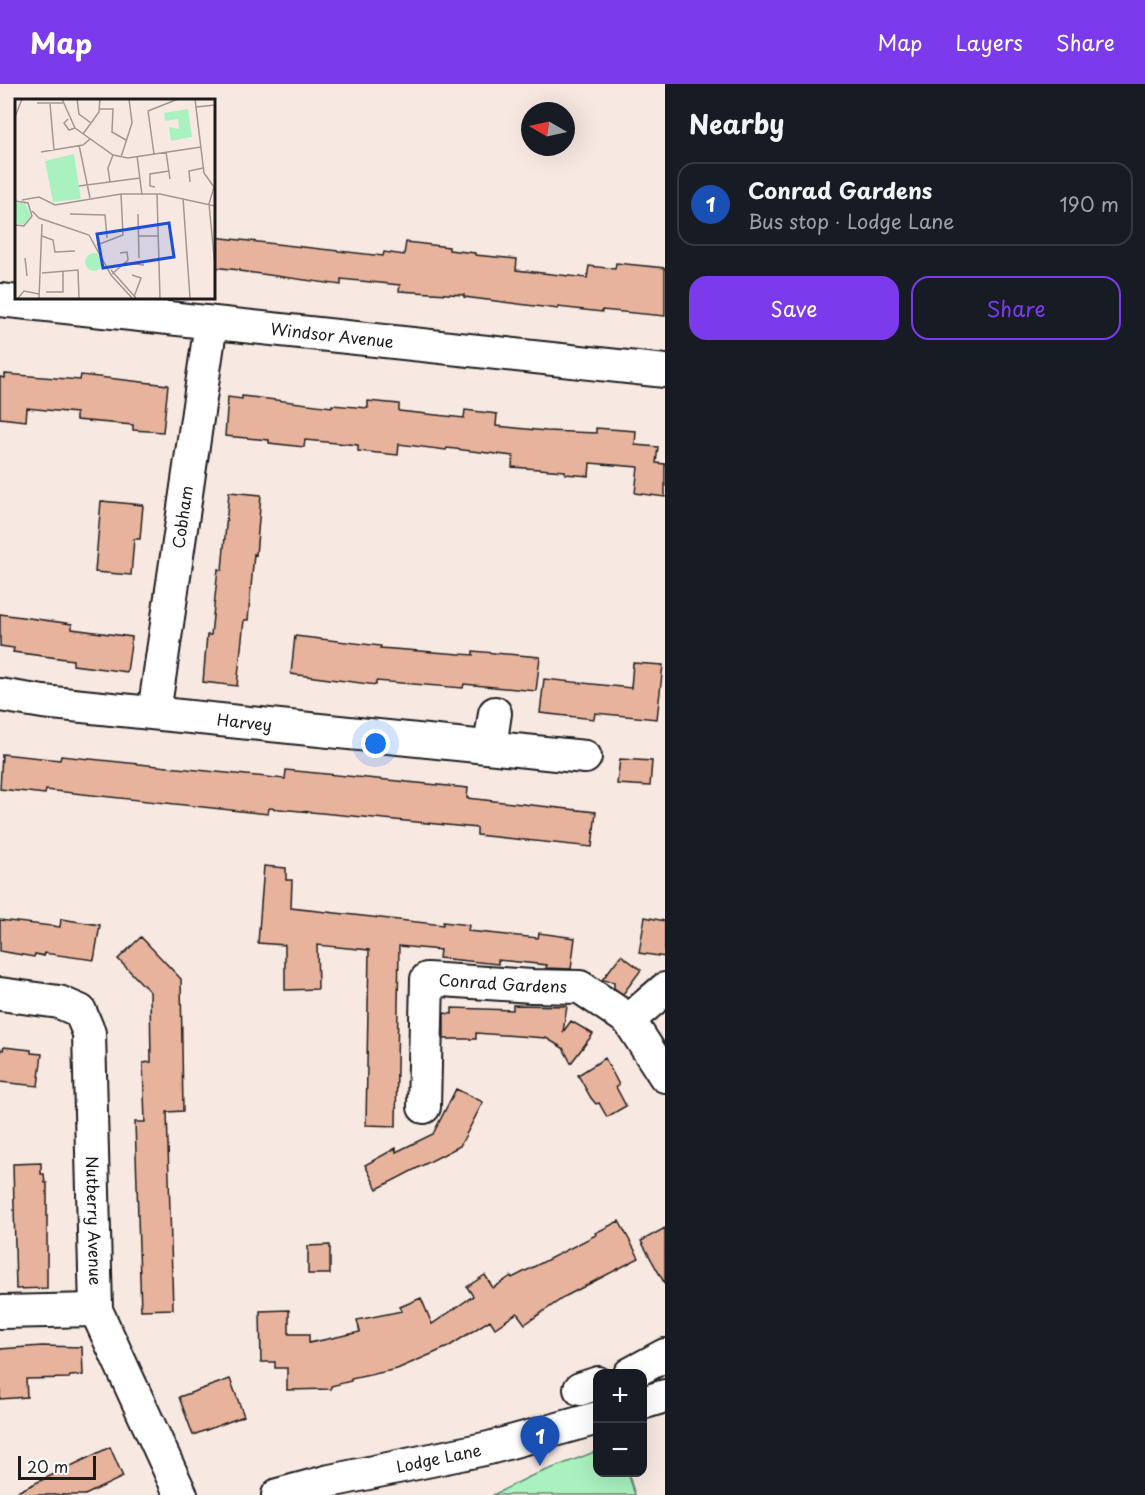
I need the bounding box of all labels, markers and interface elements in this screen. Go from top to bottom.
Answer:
text: Map [30,21,92,64]
text: Map [878,26,922,58]
text: Layers [955,26,1023,58]
text: Share [1056,26,1115,58]
inset map [15,99,214,298]
north arrow [521,102,575,156]
text: Nearby [689,104,784,143]
text: Conrad Gardens [748,173,932,206]
text: 1 [706,189,715,219]
text: 190 m [1060,189,1119,219]
text: Bus stop · Lodge Lane [748,206,955,236]
button: Save [689,276,899,340]
button: Share [911,276,1121,340]
street label: Windsor Avenue [269,316,395,353]
street label: Cobham [165,484,198,550]
street label: Harvey [216,707,273,736]
your location [361,729,390,758]
street label: Conrad Gardens [438,967,567,998]
street label: Nutberry Avenue [81,1156,108,1286]
map controls [593,1369,647,1477]
button: + [593,1369,647,1423]
pin: 1 [520,1416,560,1466]
button: − [593,1423,647,1477]
street label: Lodge Lane [394,1437,483,1478]
scale bar [18,1453,96,1480]
text: 20 m [27,1454,68,1478]

